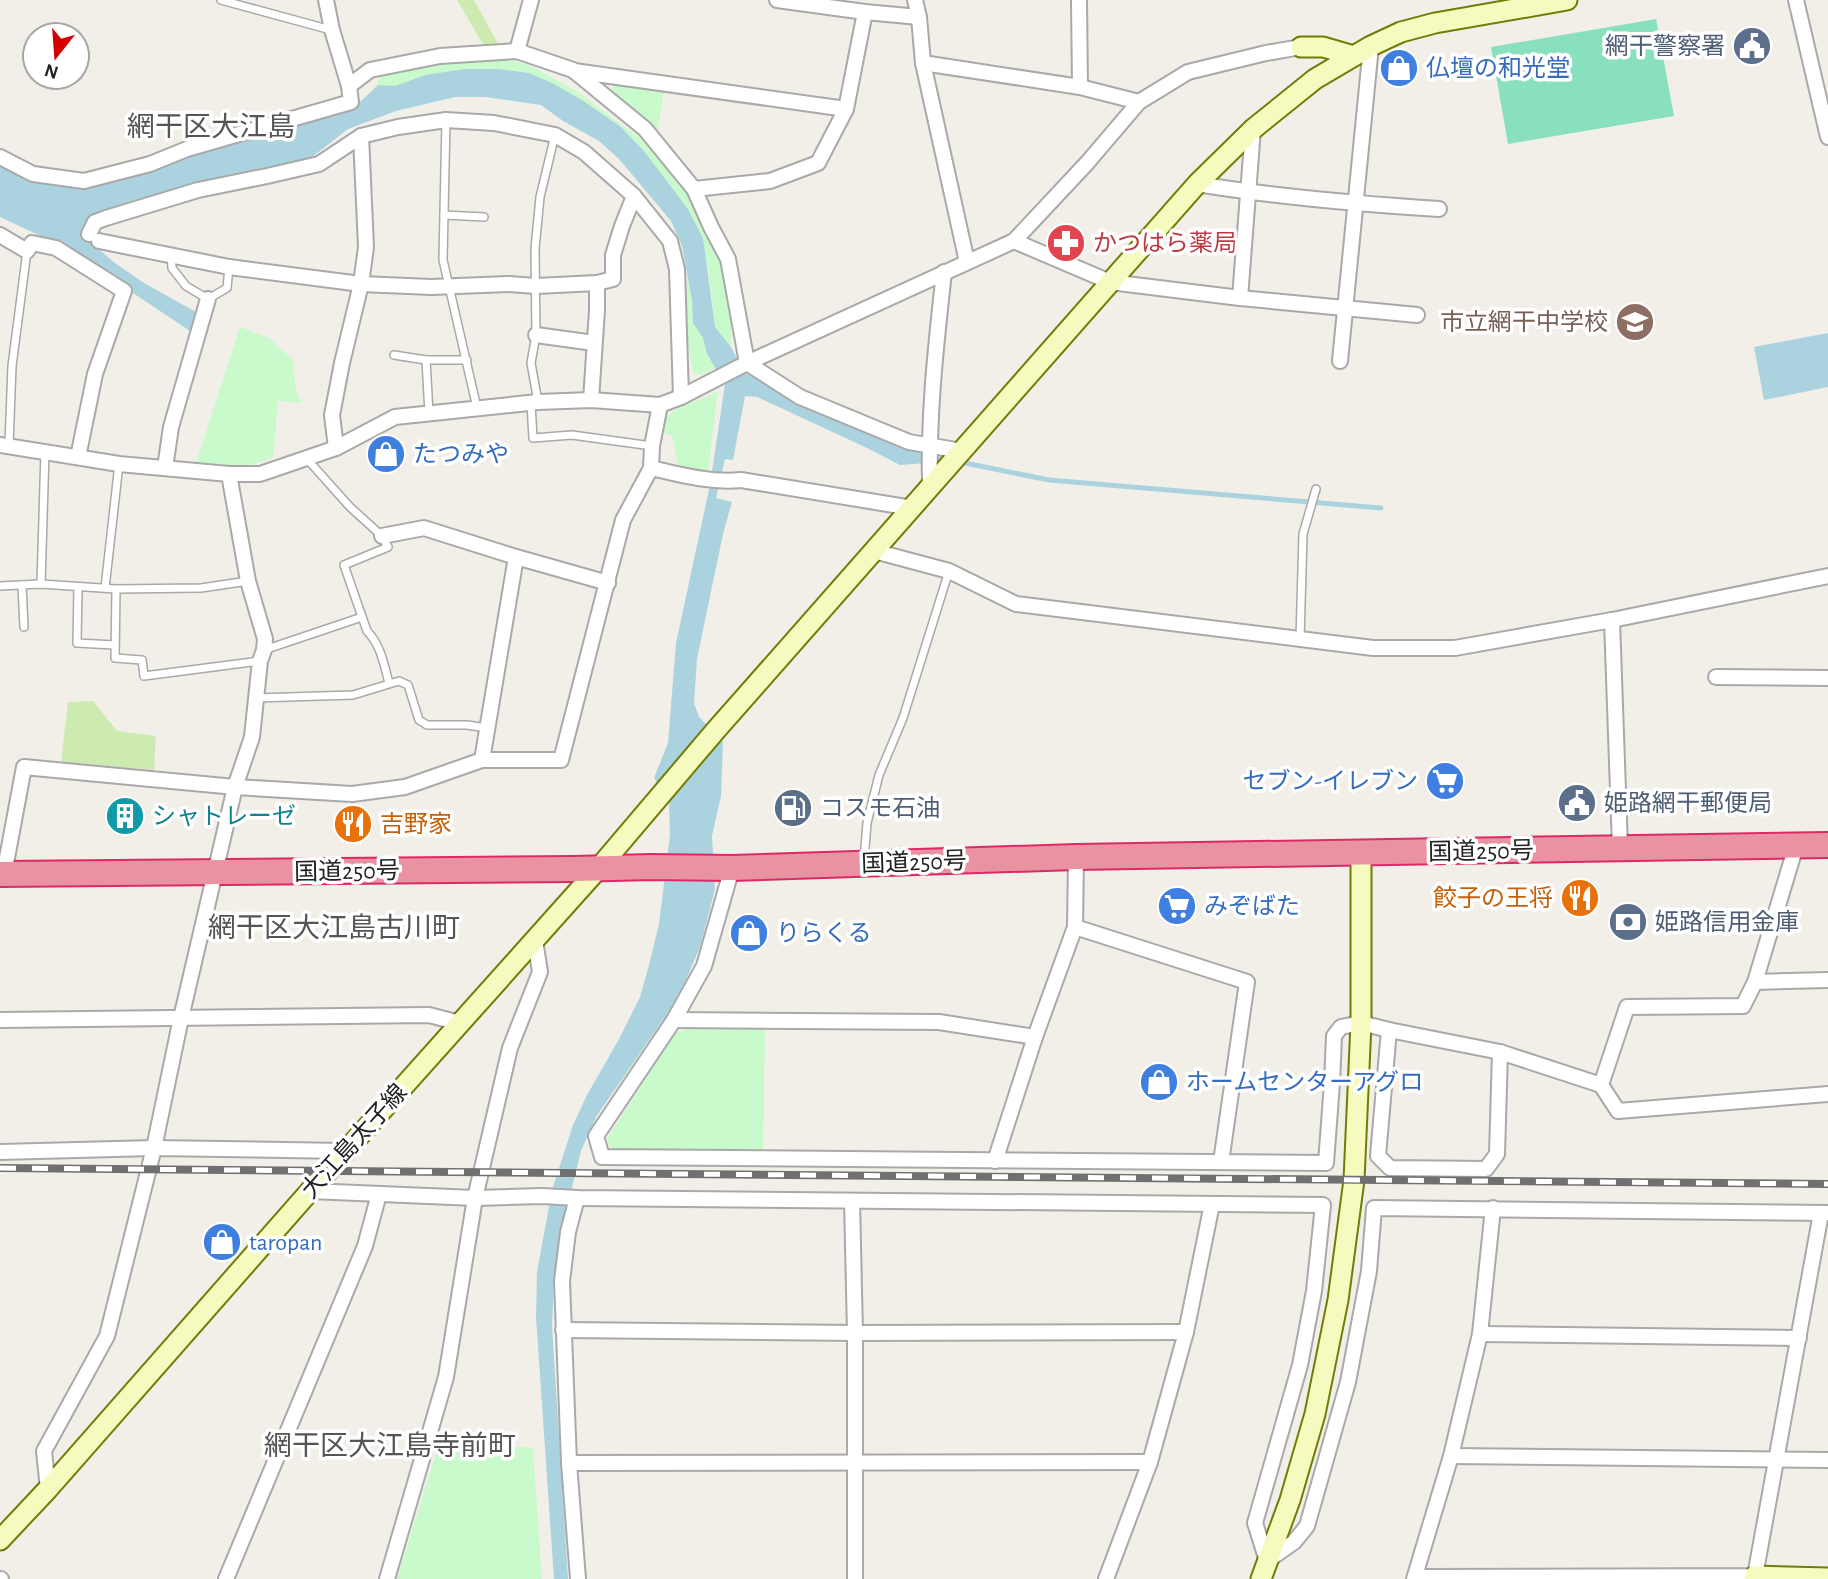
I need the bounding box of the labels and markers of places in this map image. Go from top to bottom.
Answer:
public building icon: 網干警察署 [1731,25,1773,67]
place label: 網干警察署 [1605,33,1725,59]
shop icon: 仏壇の和光堂 [1378,47,1420,89]
place label: 仏壇の和光堂 [1426,55,1570,81]
pharmacy icon: かつはら薬局 [1045,222,1087,264]
place label: かつはら薬局 [1093,230,1237,256]
school or university icon: 市立網干中学校 [1614,301,1656,343]
place label: 市立網干中学校 [1440,309,1608,335]
shop icon: たつみや [365,433,407,475]
place label: たつみや [413,442,509,467]
supermarket icon: セブン-イレブン [1424,760,1466,802]
place label: セブン-イレブン [1243,768,1418,794]
public building icon: 姫路網干郵便局 [1556,782,1598,824]
fuel station icon: コスモ石油 [772,787,814,829]
place label: 姫路網干郵便局 [1604,790,1772,816]
building icon: シャトレーゼ [104,795,146,837]
place label: コスモ石油 [820,795,940,821]
place label: シャトレーゼ [152,803,296,829]
restaurant icon: 吉野家 [332,803,374,845]
place label: 吉野家 [380,811,452,837]
restaurant icon: 餃子の王将 [1559,877,1601,919]
supermarket icon: みぞばた [1156,885,1198,927]
place label: 餃子の王将 [1433,885,1553,911]
place label: みぞばた [1204,894,1300,919]
bank icon: 姫路信用金庫 [1607,901,1649,943]
place label: 姫路信用金庫 [1655,909,1799,935]
shop icon: りらくる [728,912,770,954]
place label: りらくる [776,921,872,946]
shop icon: ホームセンターアグロ [1138,1061,1180,1103]
place label: ホームセンターアグロ [1186,1069,1423,1095]
shop icon: taropan [201,1221,243,1263]
place label: taropan [249,1231,322,1255]

